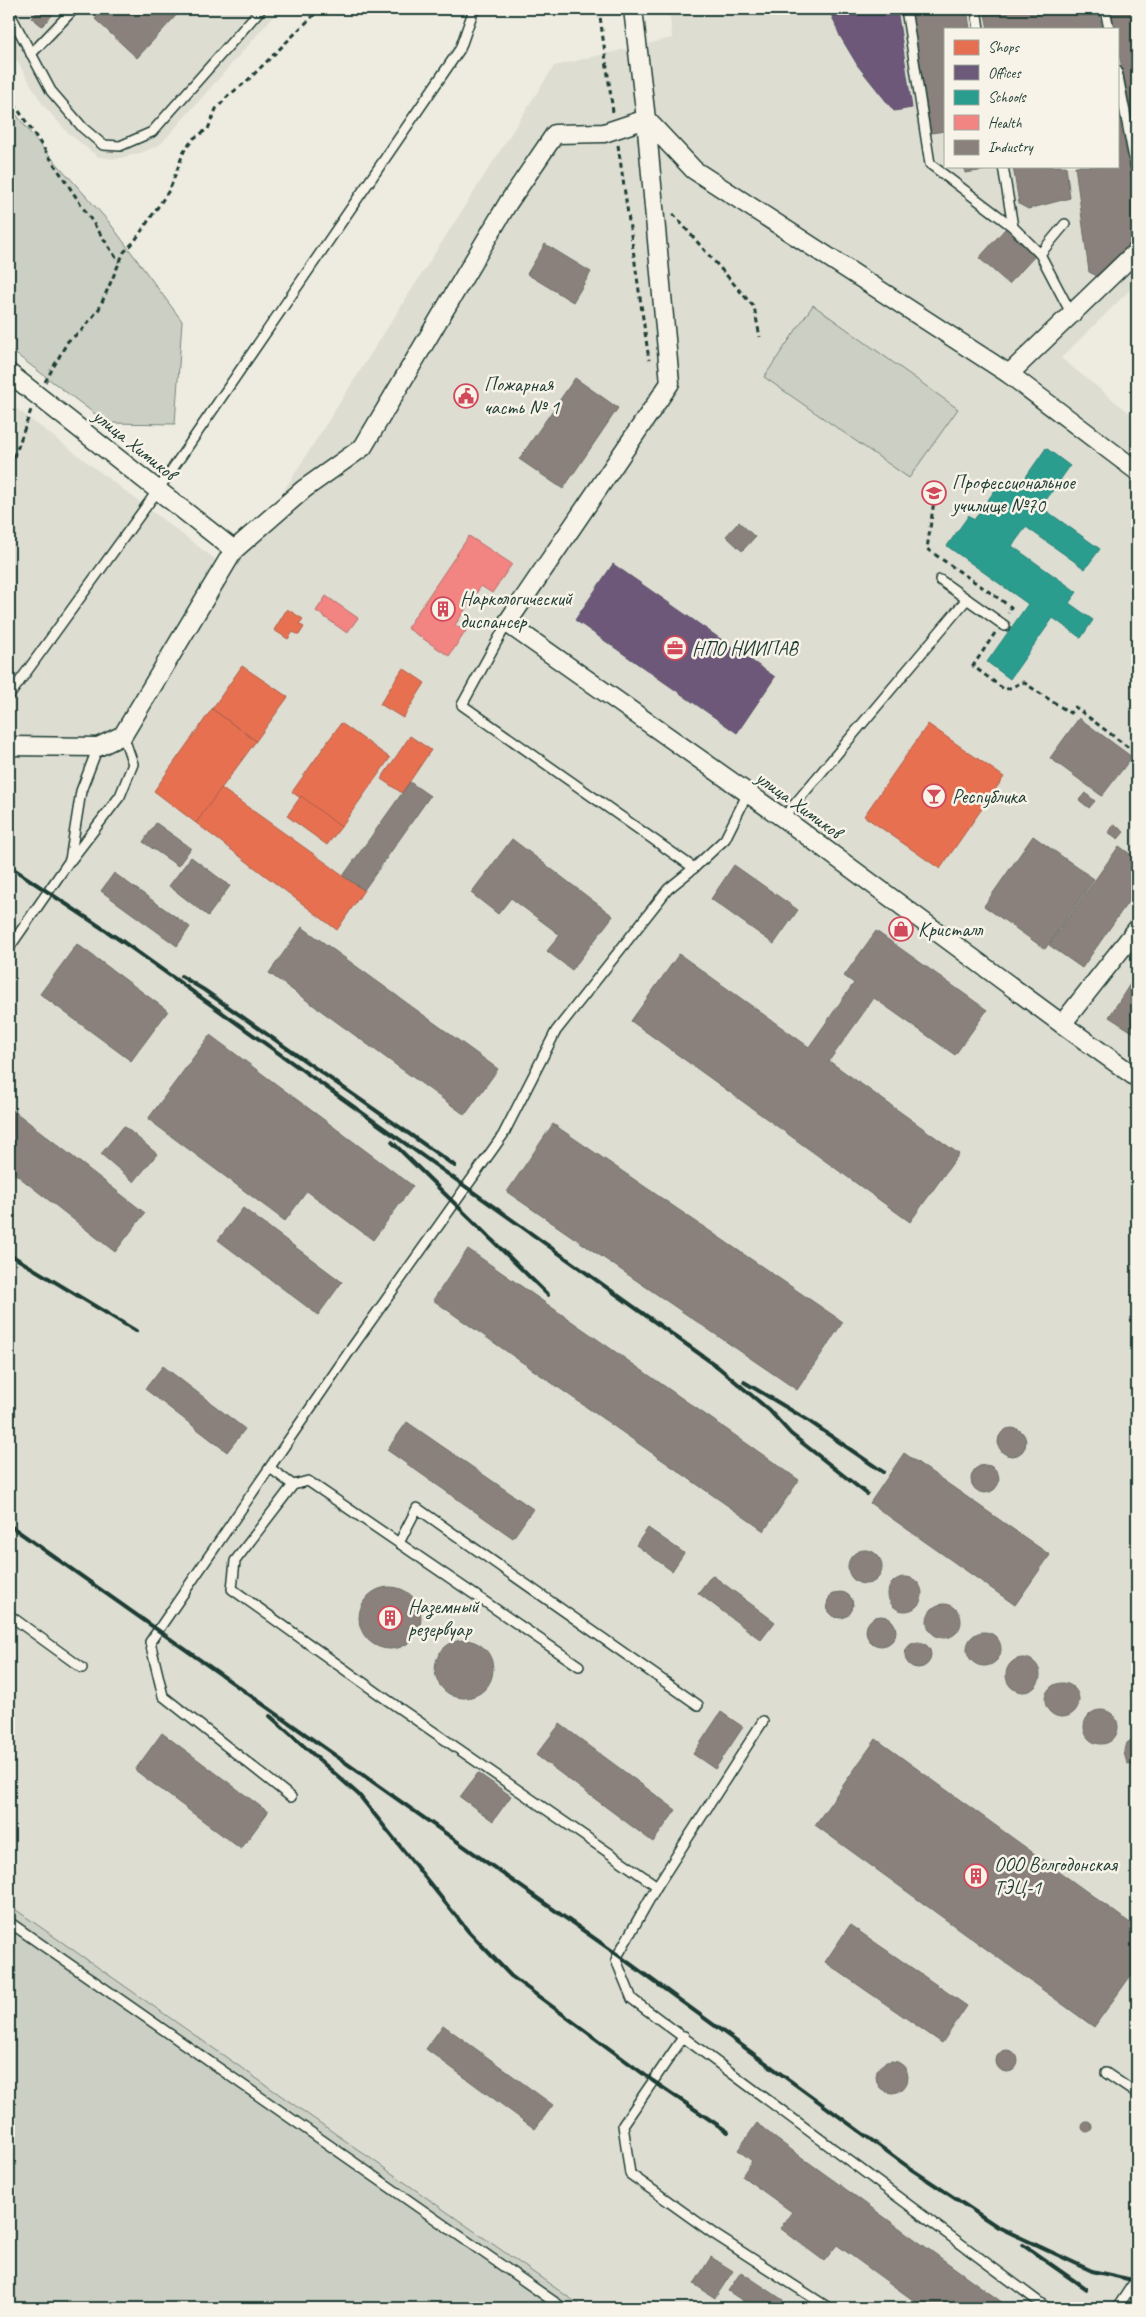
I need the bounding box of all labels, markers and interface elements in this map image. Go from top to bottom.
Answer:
legend [944,28,1118,168]
text: Shops [988,38,1021,57]
text: Offices [988,64,1022,83]
text: Schools [988,88,1027,107]
text: Health [988,114,1022,133]
text: Industry [988,138,1035,157]
place label: Пожарная часть № 1 [484,372,560,420]
public building icon: Пожарная часть № 1 [453,383,479,409]
street label: улица Химиков [87,403,184,488]
place label: Профессиональное училище №70 [951,470,1076,518]
school or university icon: Профессиональное училище №70 [921,480,947,506]
place label: Наркологический диспансер [460,586,574,634]
building icon: Наркологический диспансер [430,596,456,622]
office icon: НПО НИИПАВ [662,635,688,661]
place label: НПО НИИПАВ [692,636,800,661]
street label: улица Химиков [750,764,849,846]
bar icon: Республика [921,783,947,809]
place label: Республика [952,784,1027,809]
shop icon: Кристалл [888,916,914,942]
place label: Кристалл [918,917,984,942]
place label: Наземный резервуар [408,1594,480,1642]
building icon: Наземный резервуар [377,1605,403,1631]
place label: ООО Волгодонская ТЭЦ-1 [994,1852,1119,1900]
building icon: ООО Волгодонская ТЭЦ-1 [963,1863,989,1889]

